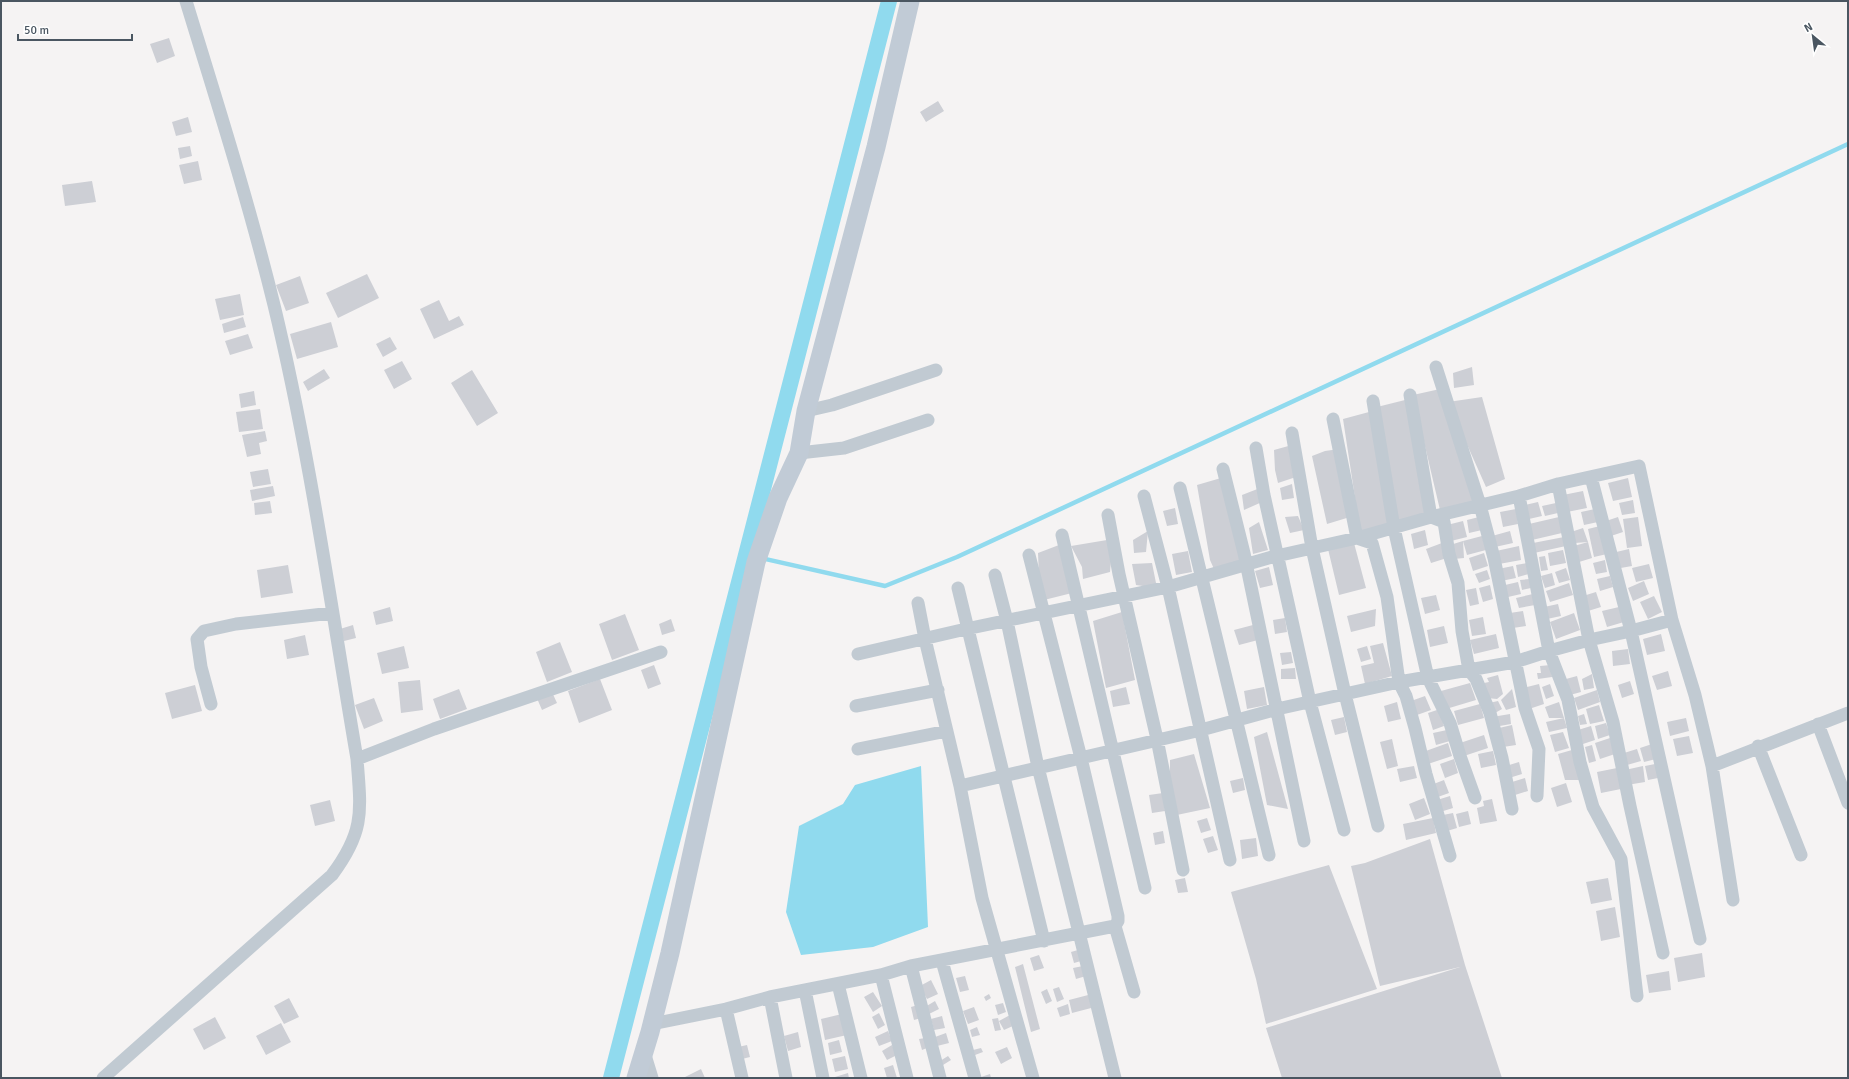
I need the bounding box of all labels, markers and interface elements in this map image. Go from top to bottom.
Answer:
scale bar [18,16,132,42]
north arrow [1793,16,1833,56]
text: N [1802,20,1815,35]
text: 50 m [24,23,49,38]

